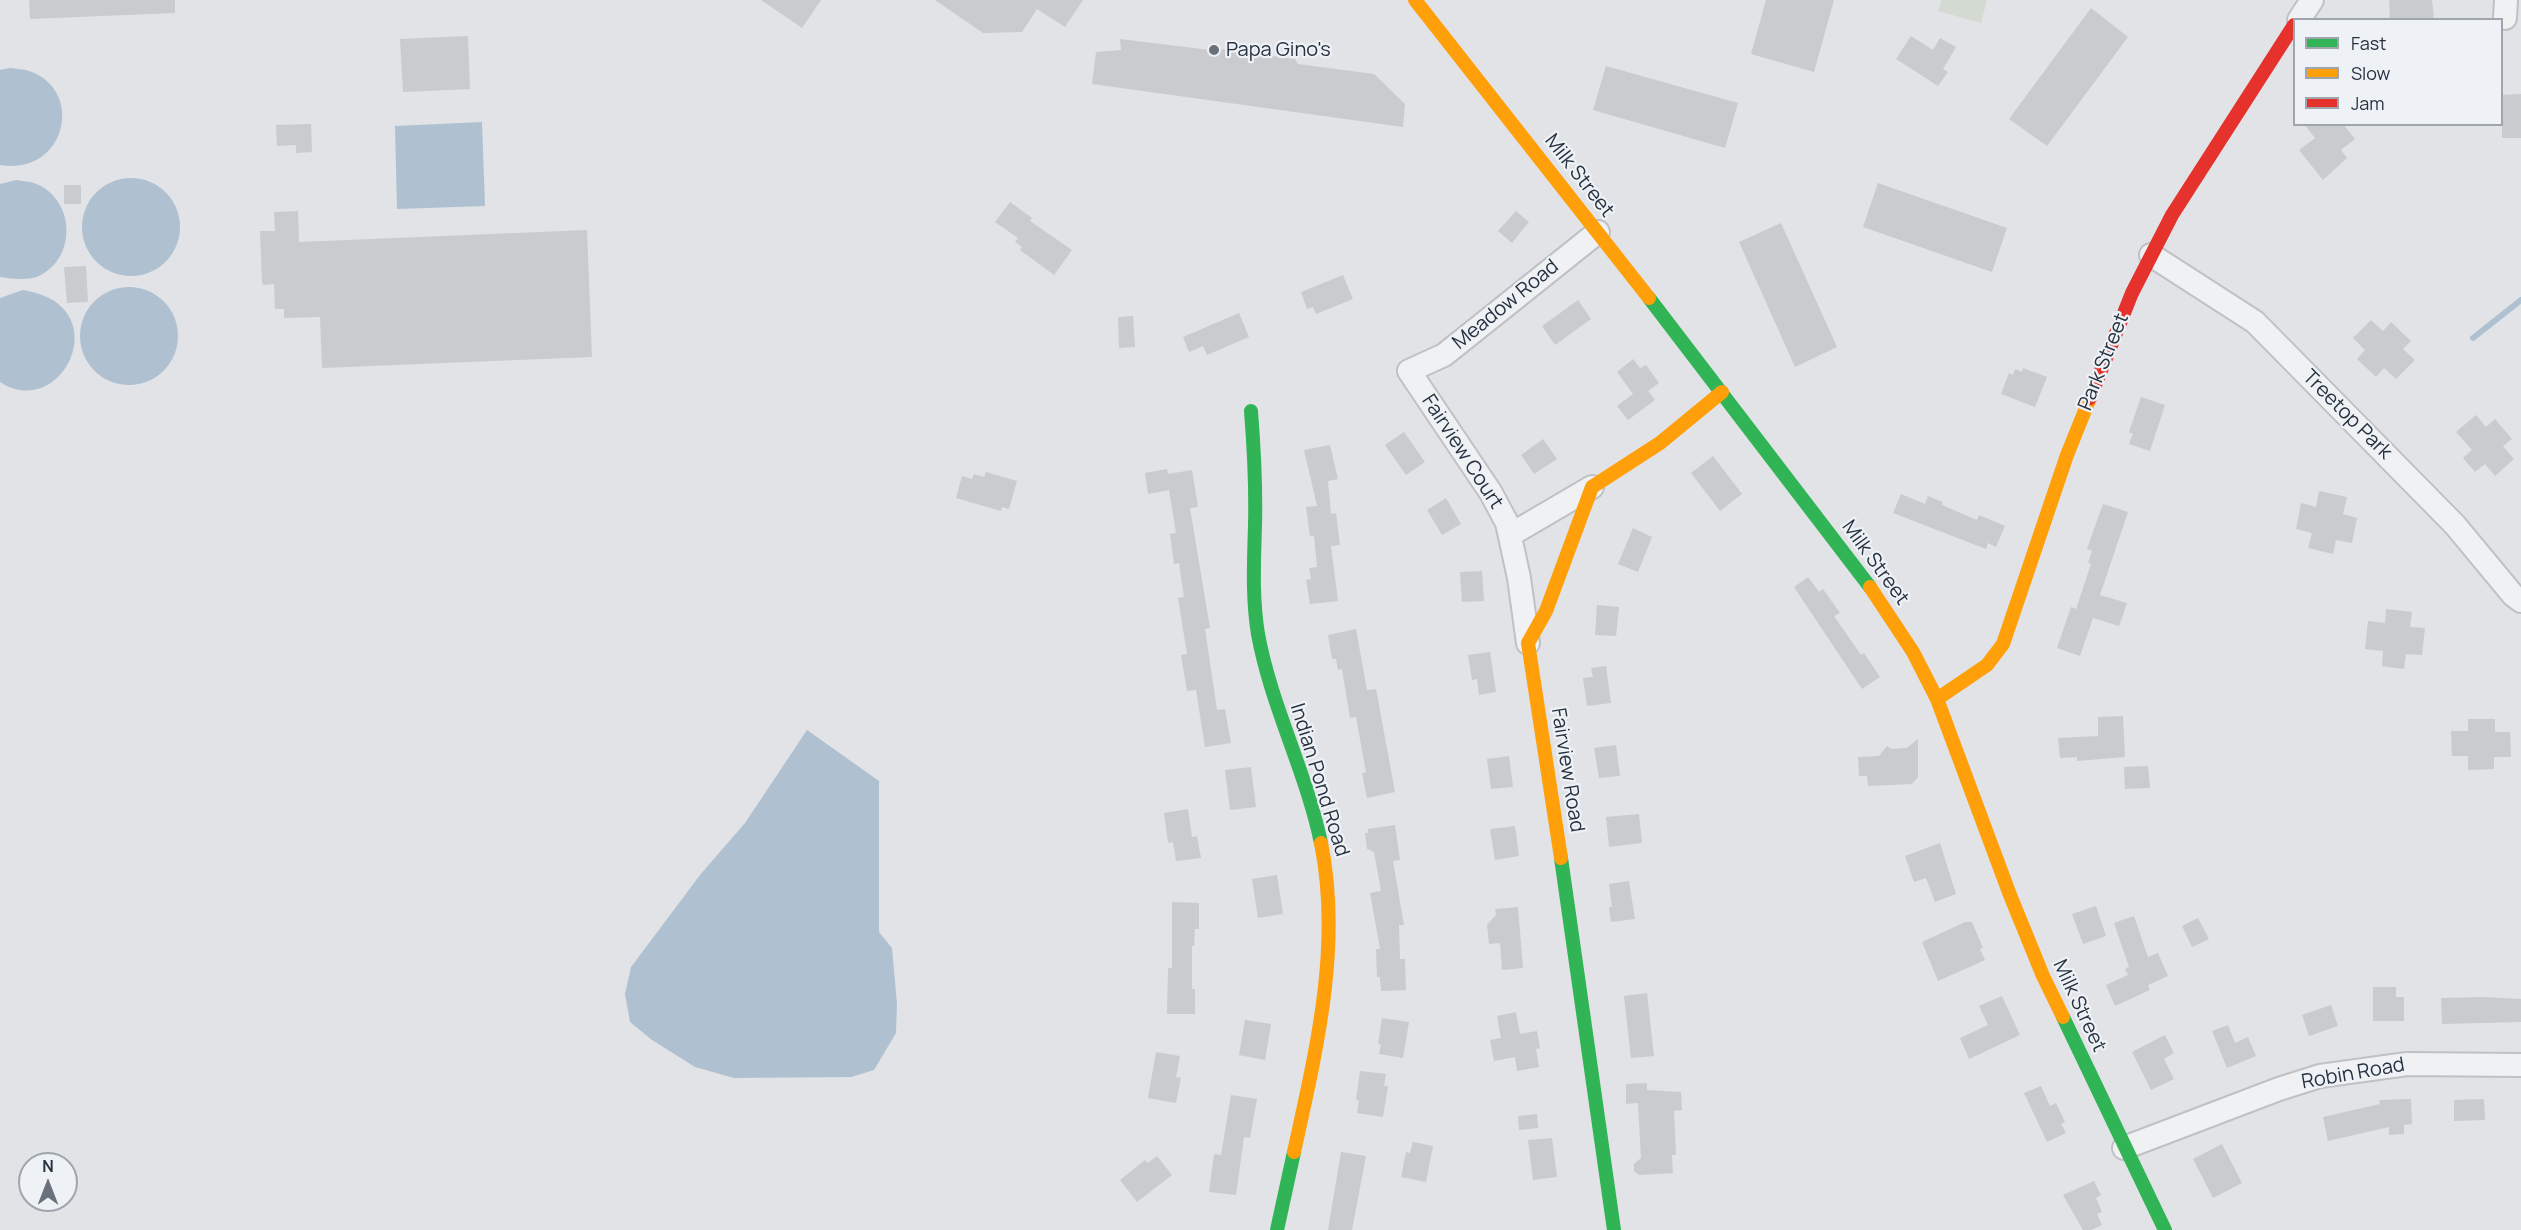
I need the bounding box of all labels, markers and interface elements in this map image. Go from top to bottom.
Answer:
legend [2293,18,2503,126]
text: Fast [2351,31,2386,55]
place label: Papa Gino's [1226,38,1331,62]
marker: Papa Gino's [1207,43,1221,57]
text: Slow [2351,61,2390,85]
text: Jam [2351,91,2385,115]
street label: Milk Street [1539,130,1619,222]
street label: Meadow Road [1448,255,1564,355]
street label: Park Street [2074,310,2134,414]
street label: Treetop Park [2297,365,2397,465]
street label: Fairview Court [1416,390,1508,514]
street label: Milk Street [1836,516,1914,610]
street label: Indian Pond Road [1284,701,1354,859]
street label: Fairview Road [1545,706,1589,834]
street label: Milk Street [2047,956,2111,1056]
street label: Robin Road [2300,1053,2406,1095]
north arrow [18,1152,78,1212]
text: N [42,1155,54,1177]

